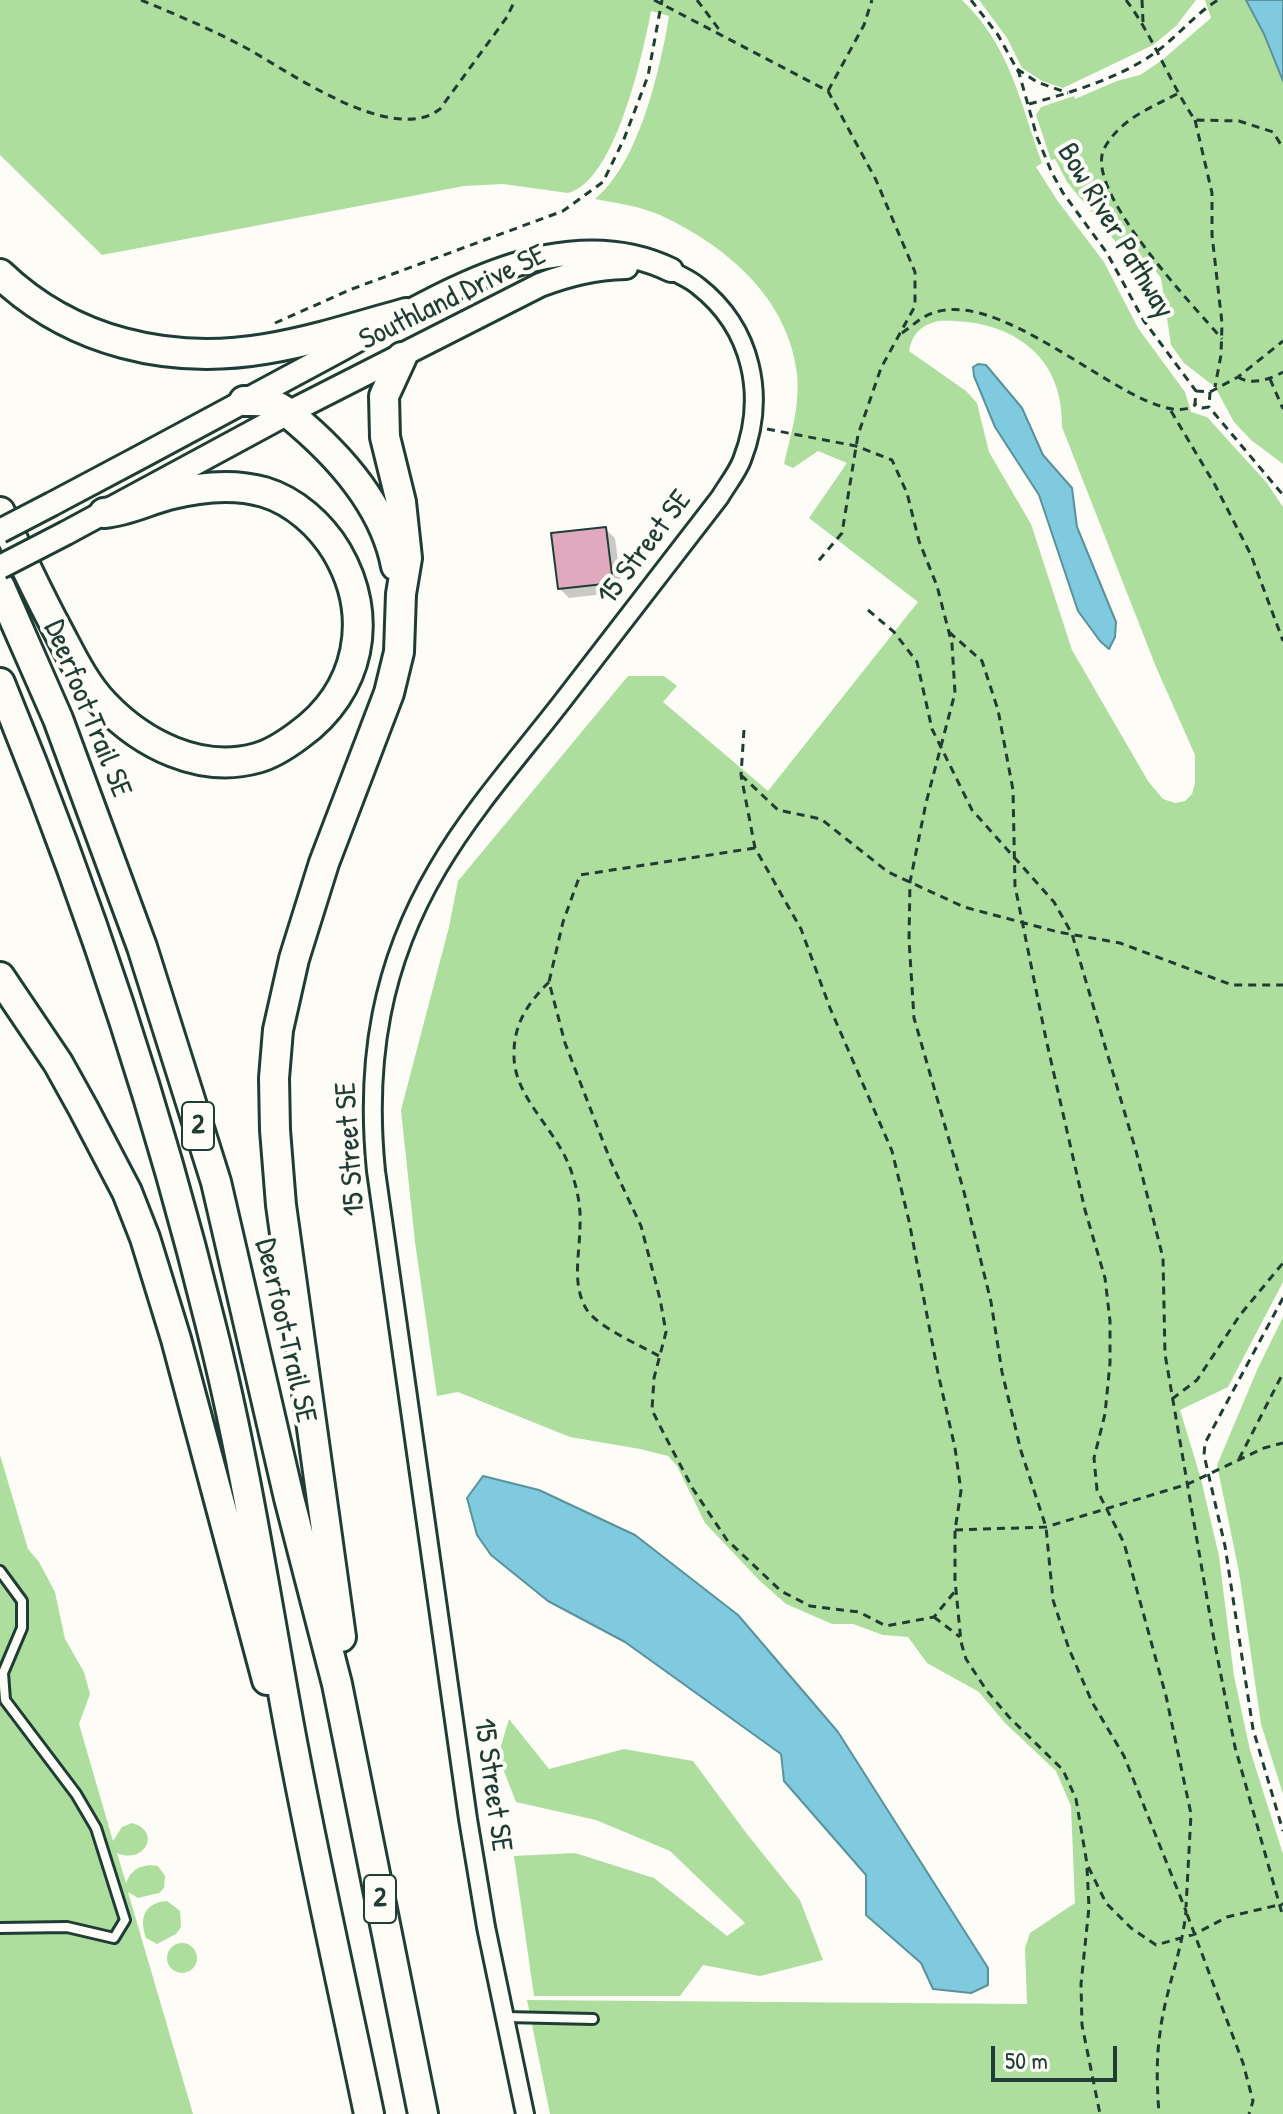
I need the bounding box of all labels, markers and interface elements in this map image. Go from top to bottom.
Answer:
street label: Bow River Pathway [1049,137,1181,325]
street label: Southland Drive SE [354,237,552,359]
street label: 15 Street SE [590,484,700,612]
street label: Deerfoot Trail SE [35,615,139,803]
street label: 15 Street SE [328,1081,374,1217]
road number: 2 [182,1102,214,1150]
street label: Deerfoot Trail SE [246,1235,324,1427]
street label: 15 Street SE [465,1716,519,1854]
road number: 2 [364,1875,396,1923]
scale bar [995,2030,1121,2080]
text: 50 m [1005,2044,1048,2076]

